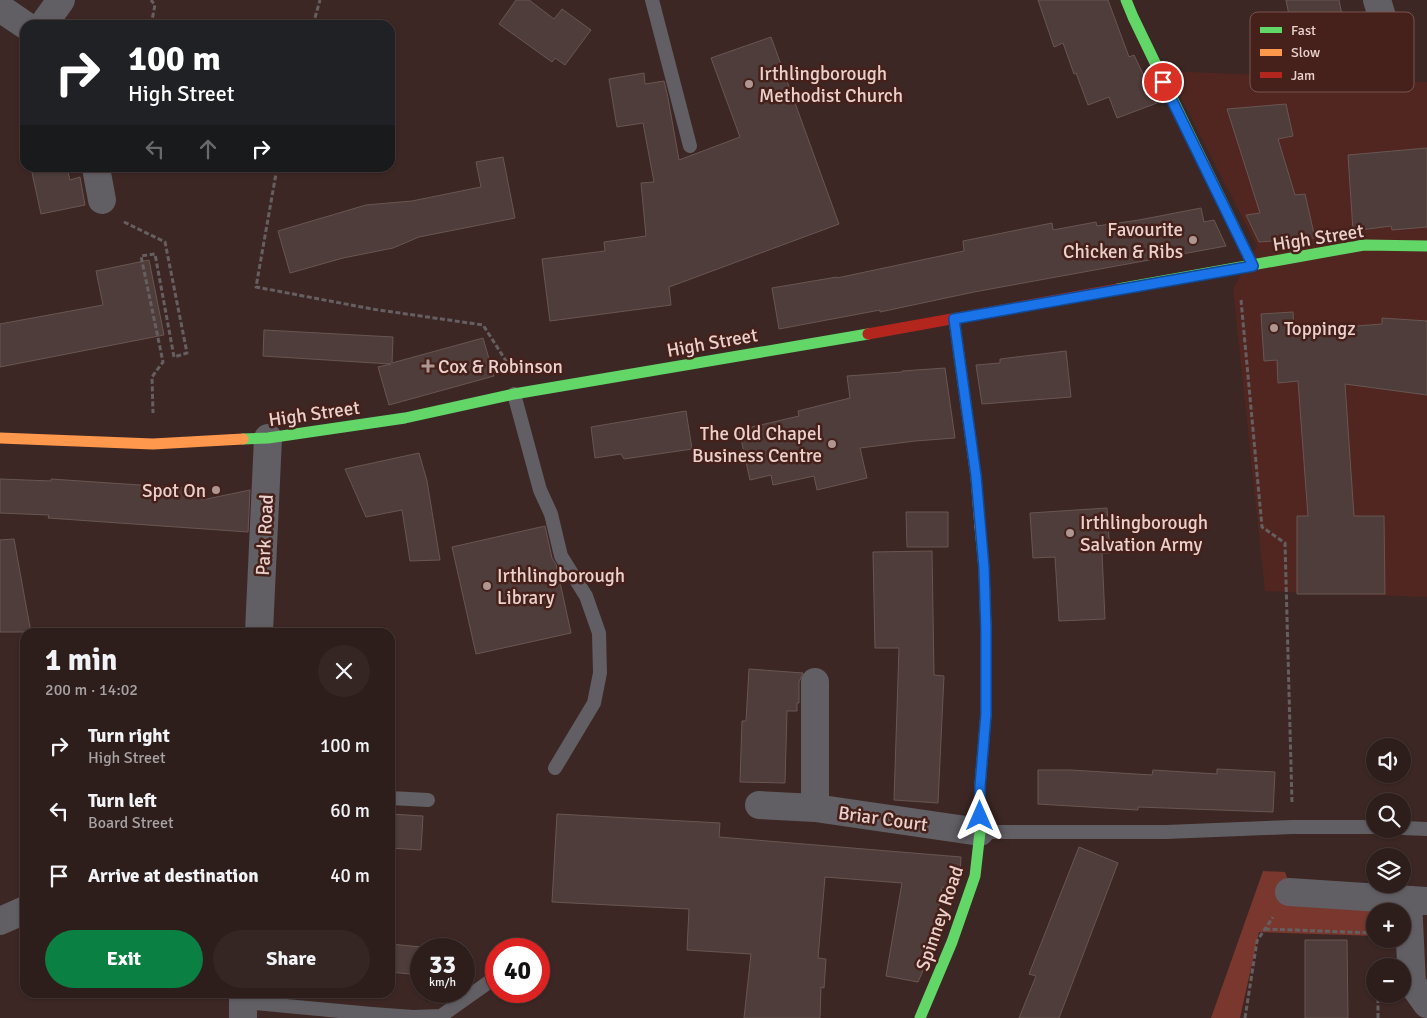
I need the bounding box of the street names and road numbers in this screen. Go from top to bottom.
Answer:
street label: High Street [1271,219,1366,257]
street label: High Street [665,323,760,363]
street label: High Street [267,396,362,432]
street label: Park Road [251,494,279,576]
street label: Briar Court [837,801,929,837]
street label: Spinney Road [911,863,969,974]

